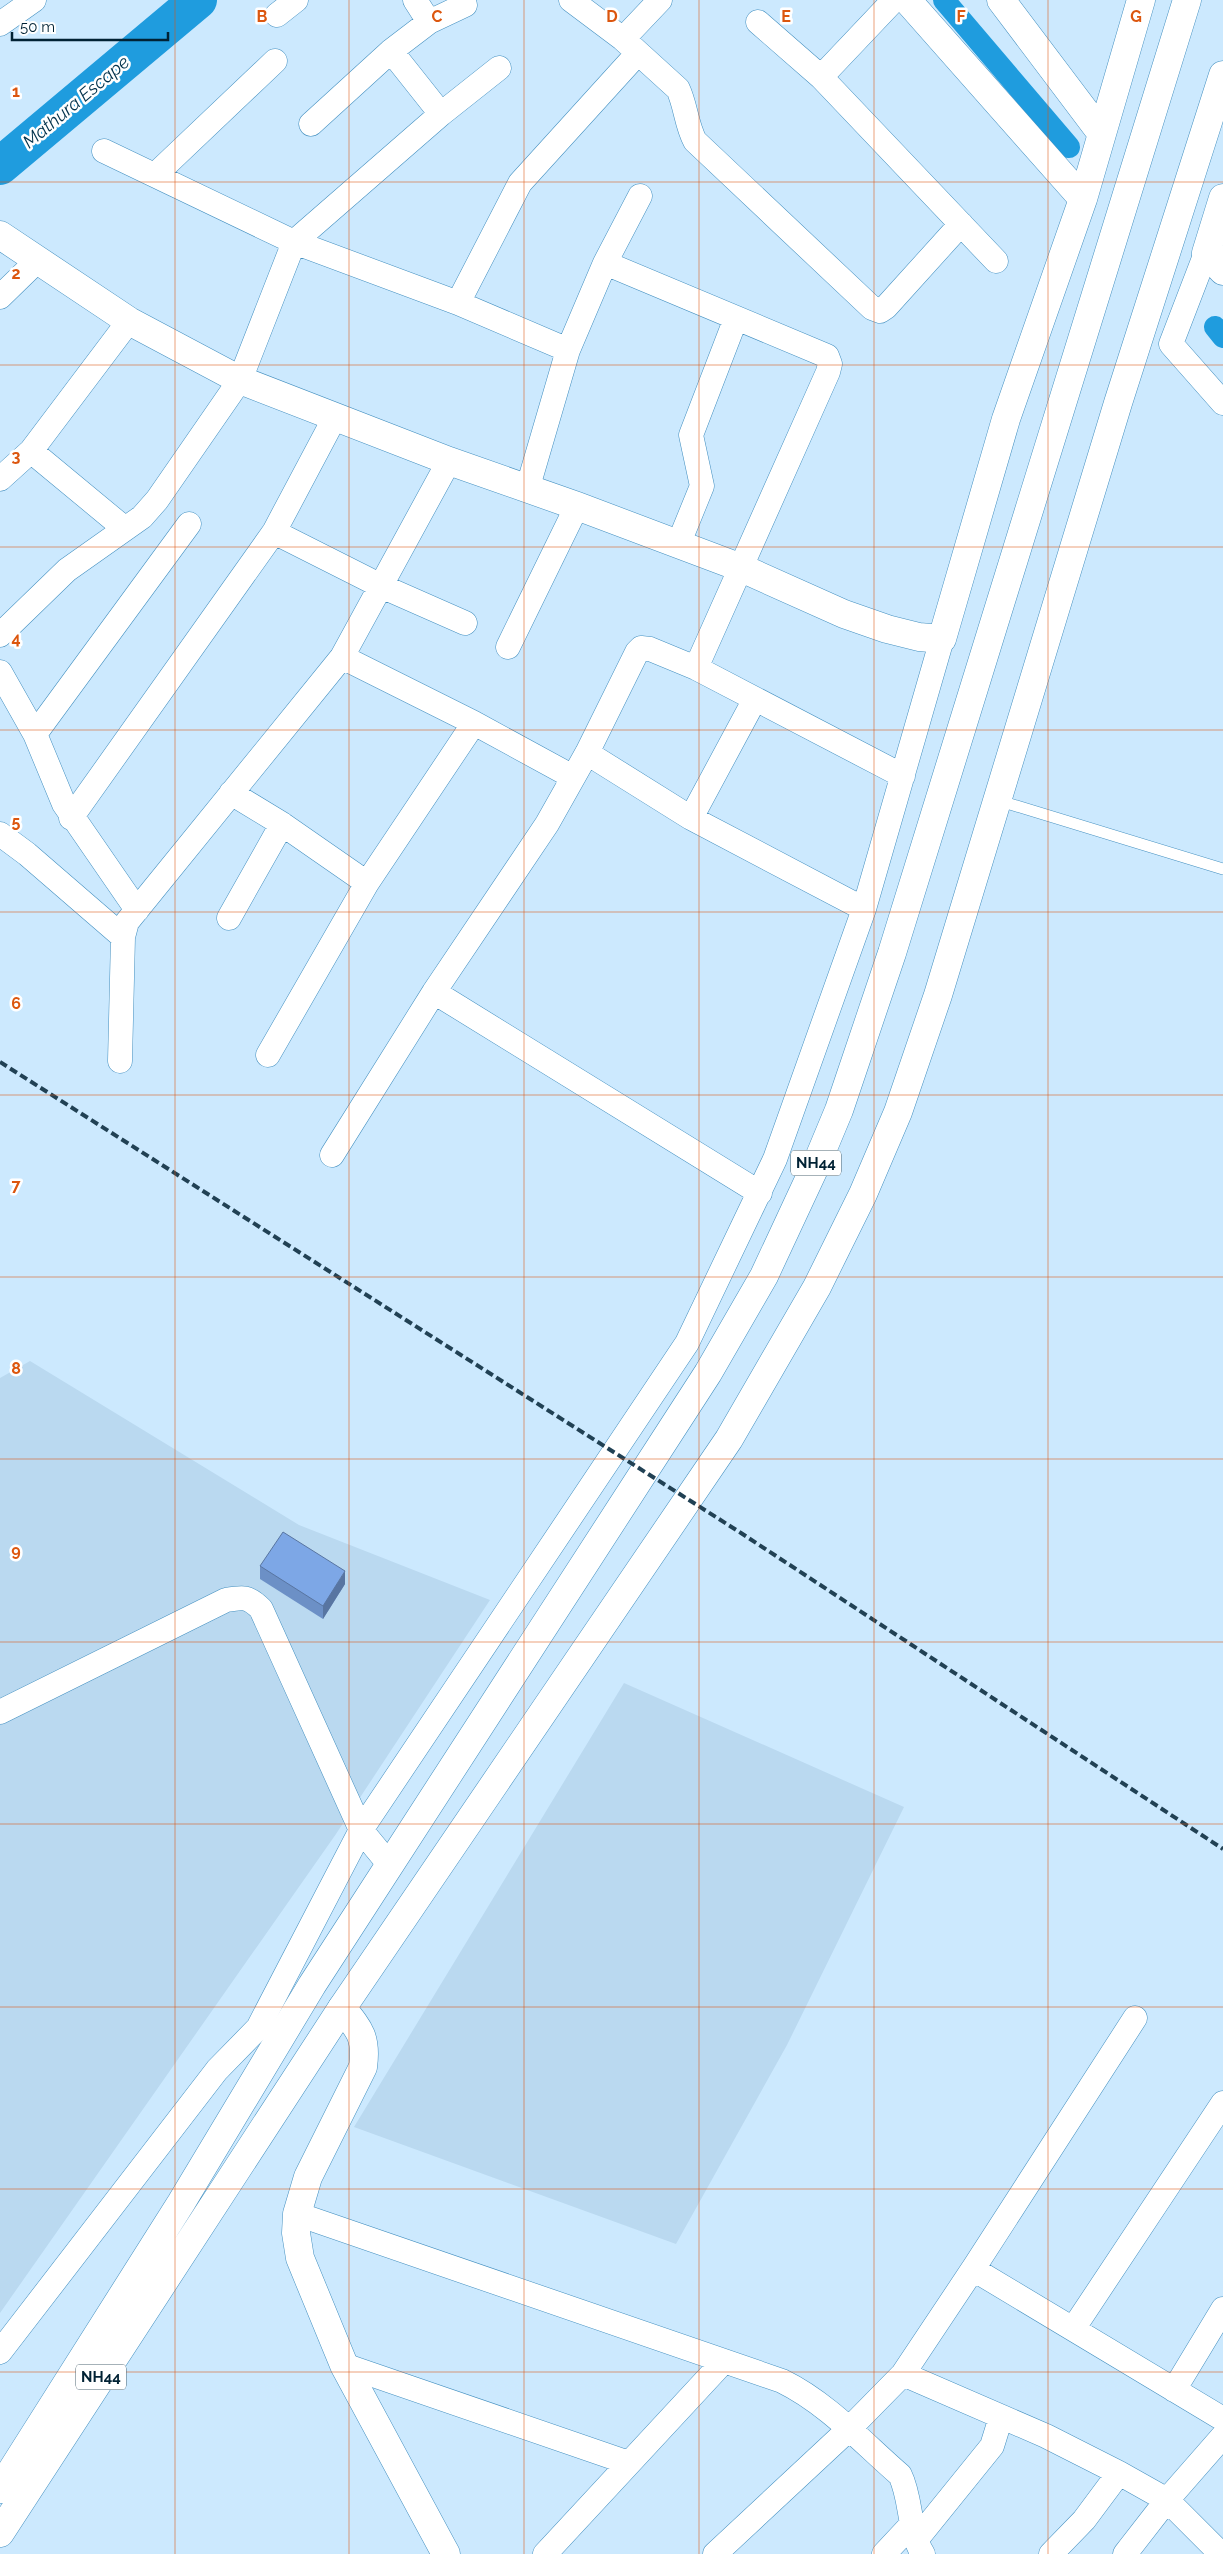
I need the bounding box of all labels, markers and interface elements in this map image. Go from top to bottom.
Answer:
text: B [257,7,268,26]
text: C [432,7,443,26]
text: D [606,7,618,26]
text: E [781,7,791,26]
text: F [956,7,966,26]
text: G [1130,7,1142,26]
scale bar [12,10,169,42]
text: 50 m [20,18,55,36]
water label: Mathura Escape [18,51,133,152]
text: 1 [12,82,20,101]
text: 2 [11,264,21,283]
text: 3 [12,447,21,466]
text: 4 [11,629,21,648]
text: 5 [12,812,21,831]
text: 6 [11,994,21,1013]
road number: NH44 [791,1150,841,1176]
text: 7 [12,1176,21,1195]
text: 8 [11,1359,21,1378]
text: 9 [11,1541,21,1560]
road number: NH44 [76,2364,126,2390]

